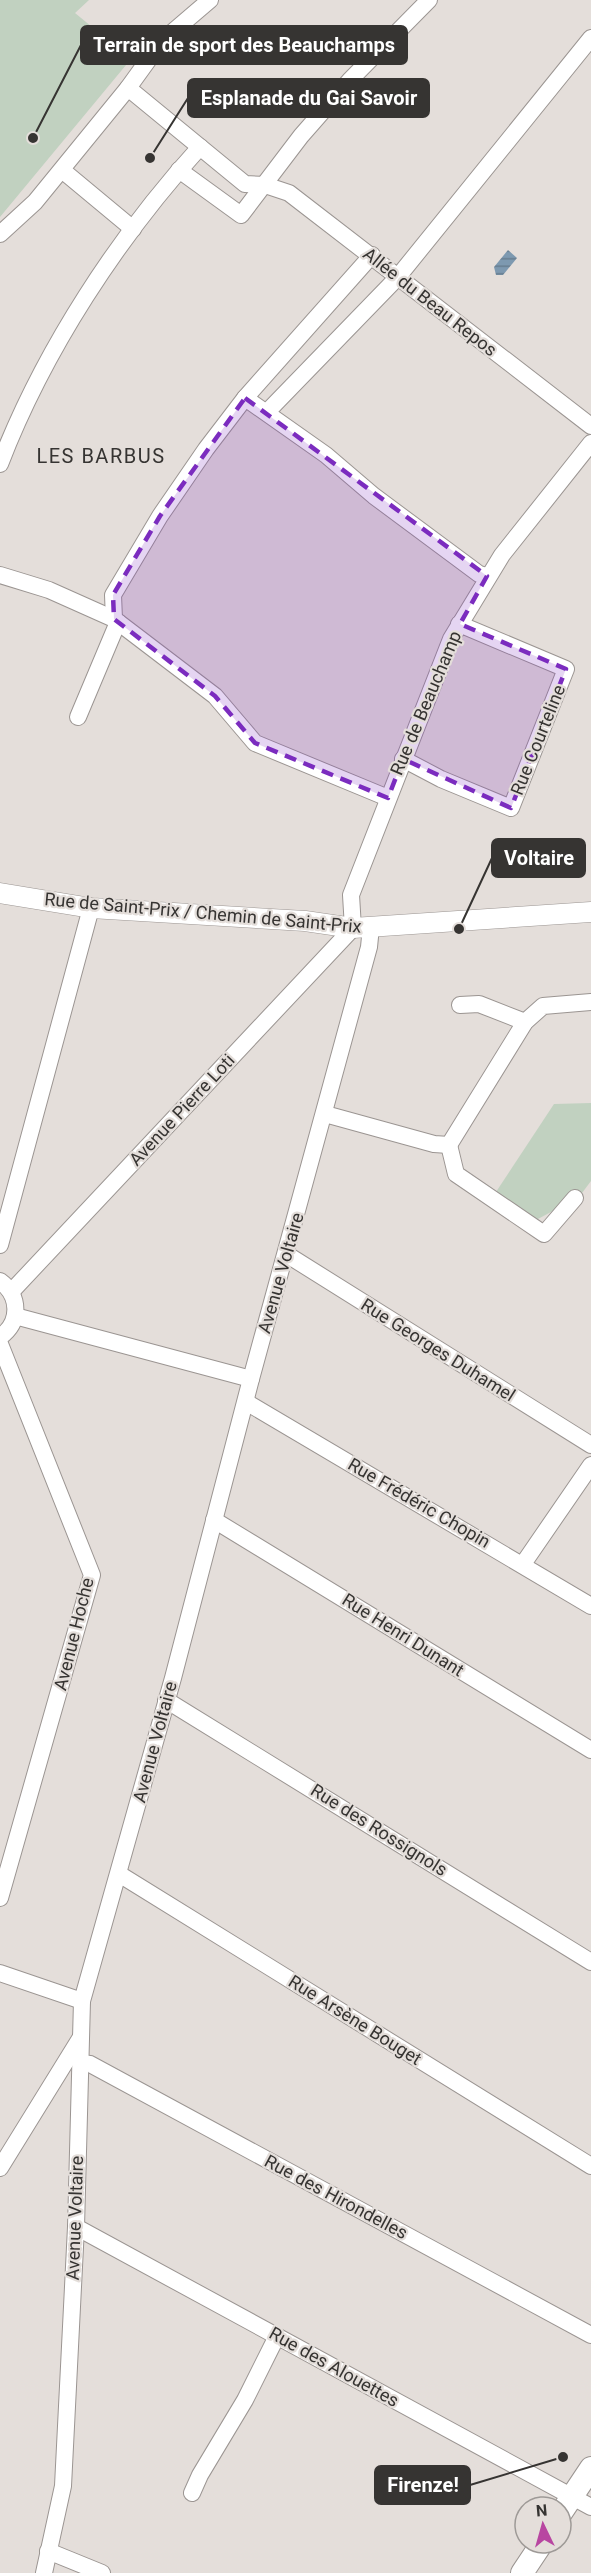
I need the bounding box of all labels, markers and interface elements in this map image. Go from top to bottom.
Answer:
callout: Terrain de sport des Beauchamps [81,26,407,64]
text: Terrain de sport des Beauchamps [93,33,395,57]
callout: Esplanade du Gai Savoir [188,79,429,117]
text: Esplanade du Gai Savoir [201,86,418,110]
street label: Allée du Beau Repos [359,243,501,360]
district label: LES BARBUS [36,444,166,468]
street label: Rue de Beauchamp [386,628,465,778]
street label: Rue Courteline [506,682,569,798]
callout: Voltaire [492,839,585,877]
text: Voltaire [504,846,574,870]
street label: Rue de Saint-Prix / Chemin de Saint-Prix [44,888,363,937]
street label: Avenue Pierre Loti [125,1050,239,1170]
street label: Avenue Voltaire [253,1210,308,1336]
street label: Rue Georges Duhamel [357,1294,519,1406]
street label: Rue Frédéric Chopin [344,1453,494,1552]
street label: Avenue Hoche [49,1575,98,1692]
street label: Rue Henri Dunant [339,1589,468,1681]
street label: Avenue Voltaire [128,1679,181,1805]
street label: Rue des Rossignols [307,1779,451,1880]
street label: Rue Arsène Bouget [285,1970,426,2069]
street label: Rue des Hirondelles [261,2150,411,2243]
street label: Avenue Voltaire [62,2155,87,2281]
street label: Rue des Alouettes [266,2322,403,2411]
callout: Firenze! [375,2466,470,2504]
text: Firenze! [387,2473,459,2497]
north arrow [513,2495,573,2555]
text: N [535,2501,548,2521]

